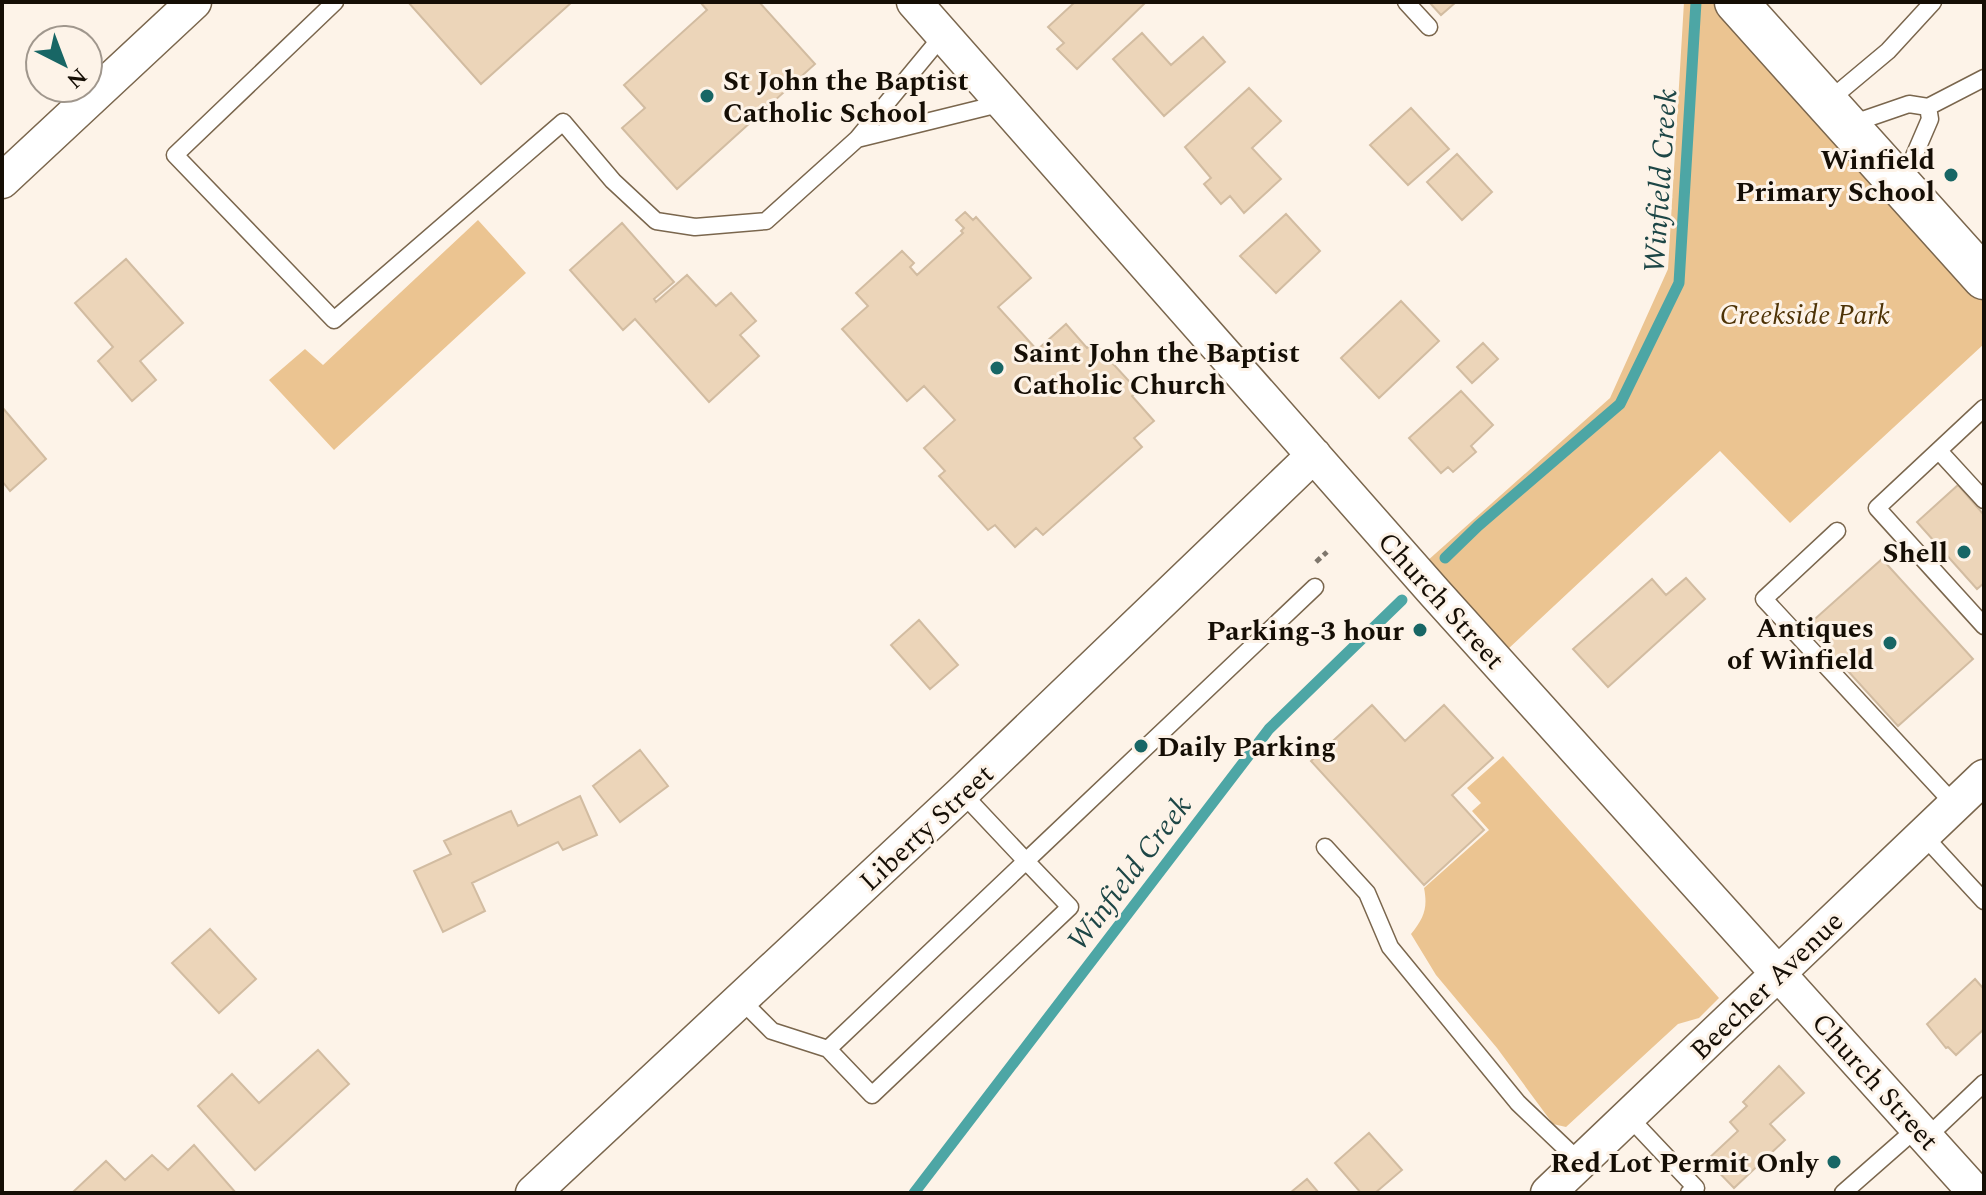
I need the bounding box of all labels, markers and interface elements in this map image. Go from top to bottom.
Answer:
north arrow [24,24,104,104]
text: N [59,59,94,96]
place label: St John the Baptist Catholic School [723,60,969,135]
marker: St John the Baptist Catholic School [698,87,716,105]
water label: Winfield Creek [1632,87,1690,275]
place label: Winfield Primary School [1735,139,1935,214]
marker: Winfield Primary School [1942,166,1960,184]
park label: Creekside Park [1720,294,1890,337]
place label: Saint John the Baptist Catholic Church [1013,332,1300,407]
marker: Saint John the Baptist Catholic Church [988,359,1006,377]
street label: Church Street [1367,522,1515,680]
place label: Shell [1883,532,1948,575]
marker: Shell [1955,543,1973,561]
place label: Antiques of Winfield [1727,607,1874,682]
place label: Parking-3 hour [1207,610,1404,653]
marker: Parking-3 hour [1411,621,1429,639]
marker: Antiques of Winfield [1881,634,1899,652]
place label: Daily Parking [1157,726,1336,769]
marker: Daily Parking [1132,737,1150,755]
street label: Liberty Street [850,754,1004,902]
water label: Winfield Creek [1056,786,1204,961]
street label: Beecher Avenue [1680,901,1854,1071]
street label: Church Street [1801,1003,1949,1161]
place label: Red Lot Permit Only [1550,1142,1820,1185]
marker: Red Lot Permit Only [1825,1153,1843,1171]

